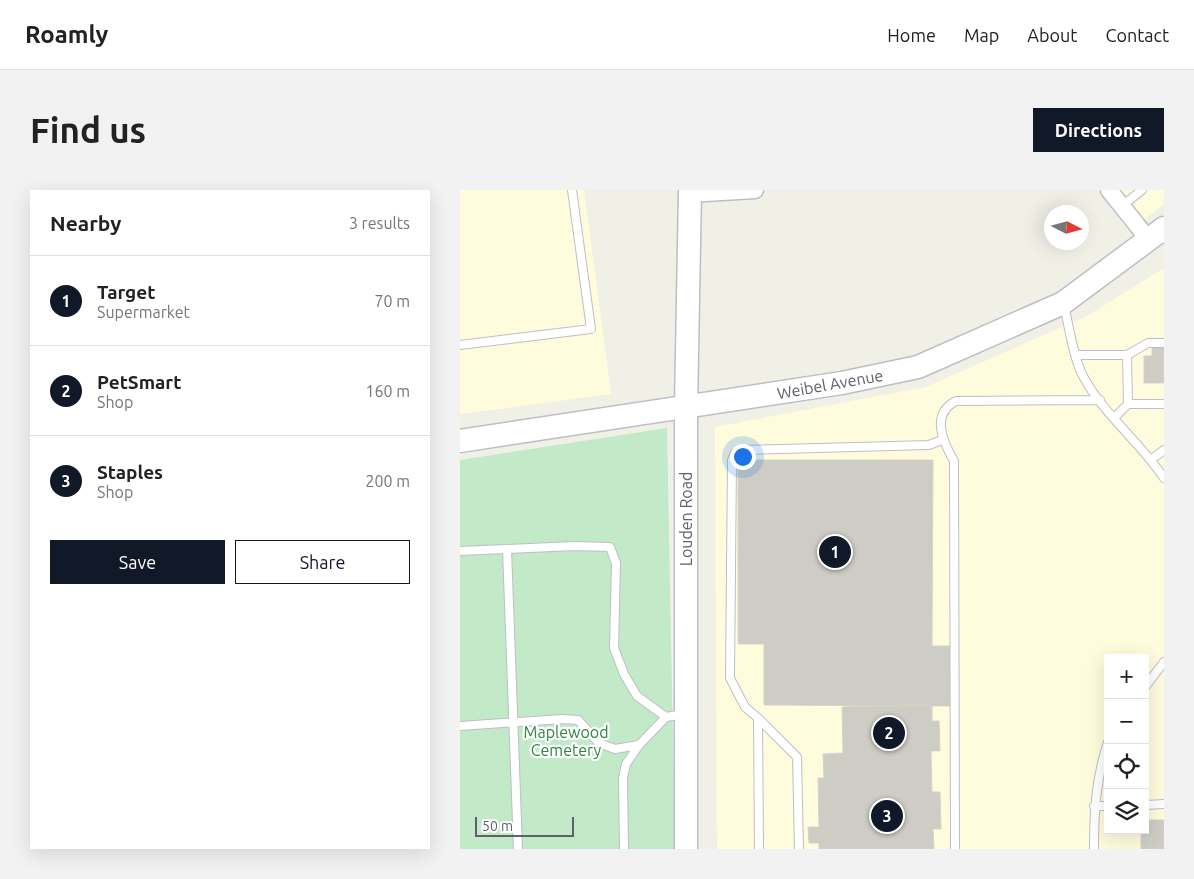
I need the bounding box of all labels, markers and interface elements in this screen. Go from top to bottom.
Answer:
text: Roamly [25,21,108,48]
text: Home [887,25,936,45]
text: Map [964,25,999,45]
text: About [1027,25,1077,45]
text: Contact [1105,25,1169,45]
button: Directions [1033,108,1164,152]
text: Find us [30,110,146,150]
north arrow [1044,205,1089,250]
text: Nearby [50,211,121,235]
text: 3 results [349,214,410,232]
text: Target [97,281,155,303]
text: 1 [61,292,71,310]
text: 70 m [374,292,410,310]
text: Supermarket [97,303,190,321]
street label: Weibel Avenue [776,366,884,402]
text: PetSmart [97,371,181,393]
text: 2 [61,382,71,400]
text: 160 m [365,382,410,400]
text: Shop [97,393,133,411]
your location [730,444,756,470]
text: Staples [97,461,163,483]
text: 3 [61,472,71,490]
text: 200 m [365,472,410,490]
street label: Louden Road [677,472,695,566]
text: Shop [97,483,133,501]
pin: 1 [819,533,851,571]
button: Save [50,540,225,584]
button: Share [235,540,410,584]
map controls [1104,654,1149,834]
button: + [1104,654,1149,699]
button: − [1104,699,1149,744]
pin: 2 [873,714,905,752]
park label: Maplewood Cemetery [524,723,609,759]
button: locate [1104,744,1149,789]
button: layers [1104,789,1149,834]
pin: 3 [871,797,903,835]
scale bar [475,814,574,837]
text: 50 m [482,818,513,834]

